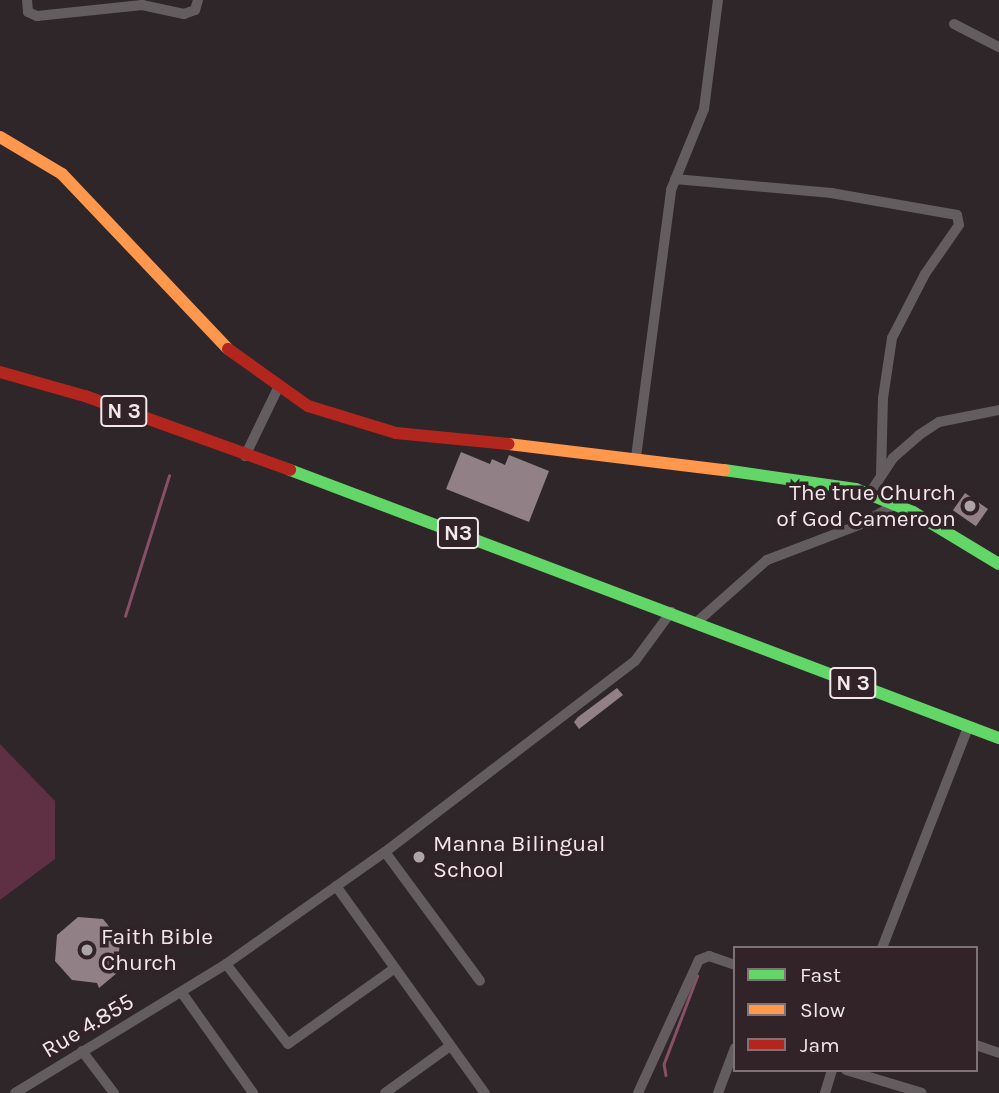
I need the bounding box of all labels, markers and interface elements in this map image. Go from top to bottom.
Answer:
road number: N 3 [100,394,148,428]
place label: The true Church of God Cameroon [776,479,956,533]
marker: The true Church of God Cameroon [962,498,978,514]
road number: N3 [435,516,481,550]
road number: N 3 [828,666,878,700]
place label: Manna Bilingual School [433,830,605,884]
marker: Manna Bilingual School [411,849,427,865]
place label: Faith Bible Church [101,923,213,977]
marker: Faith Bible Church [79,942,95,958]
legend [733,946,978,1072]
text: Fast [800,963,841,987]
street label: Rue 4.855 [37,988,139,1064]
text: Slow [800,998,845,1022]
text: Jam [800,1033,840,1057]

